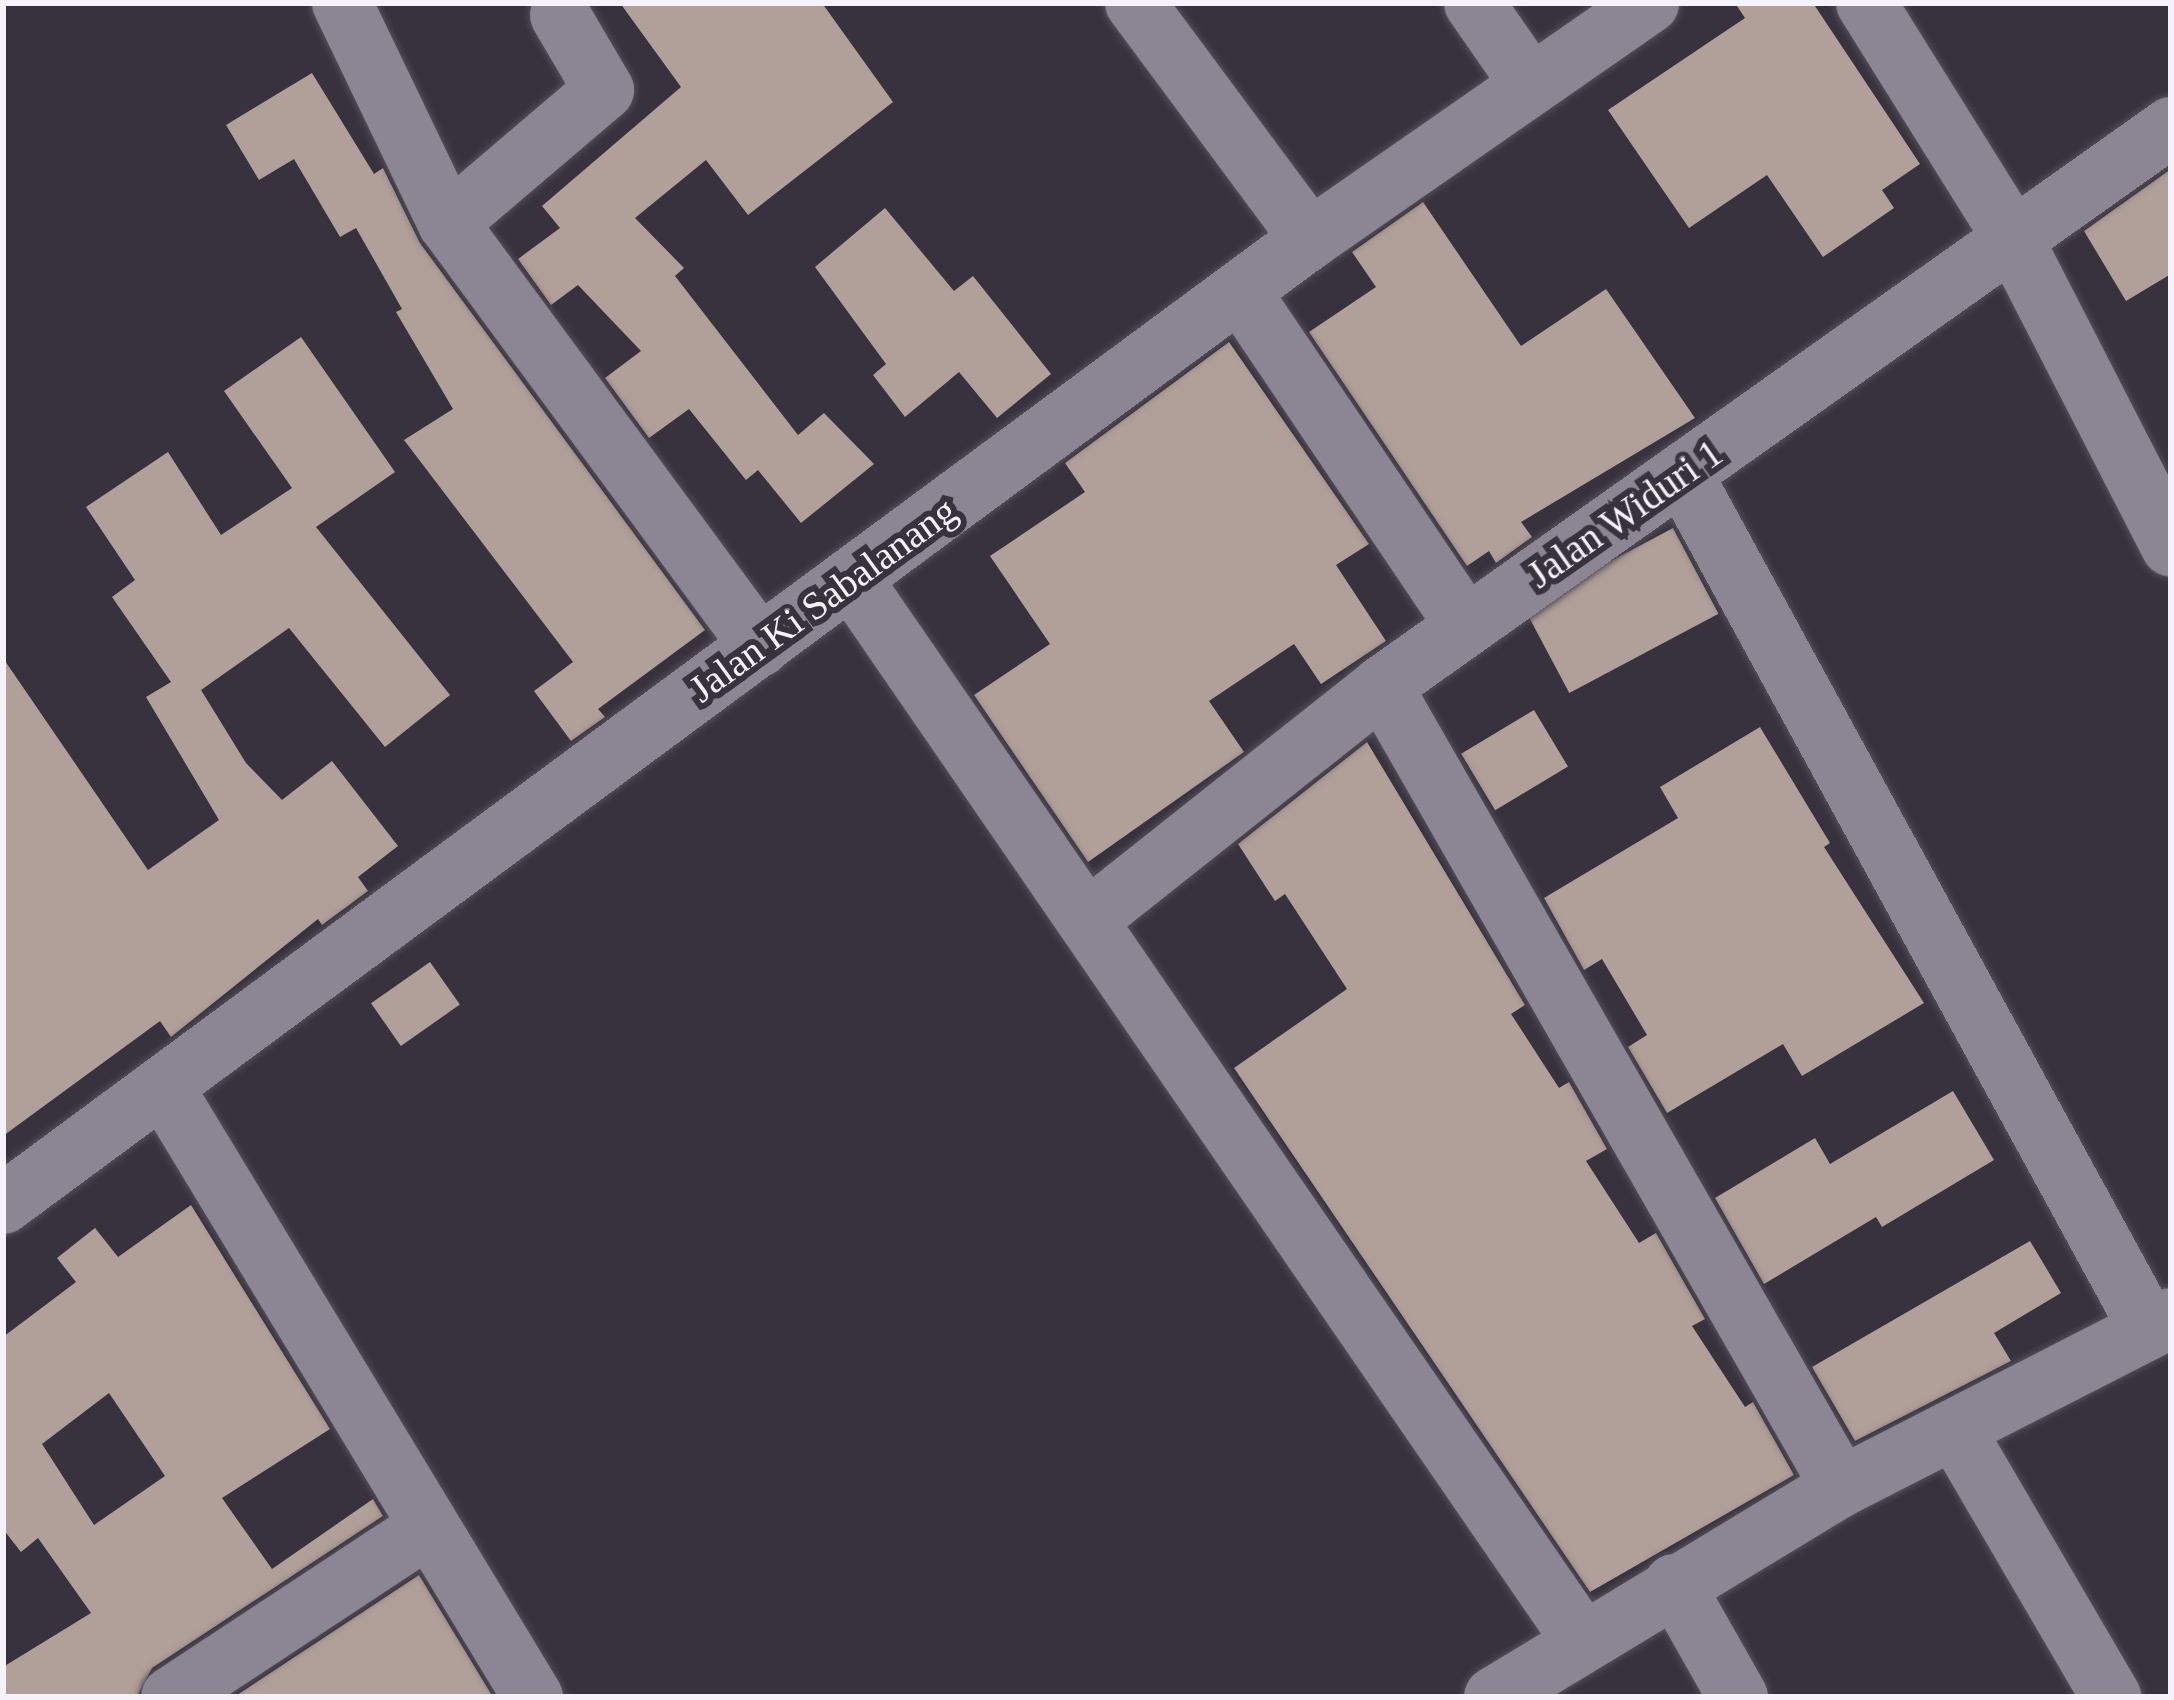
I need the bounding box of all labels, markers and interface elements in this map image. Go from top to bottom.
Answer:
street label: Jalan Widuri 1 [1518,429,1732,599]
street label: Jalan Ki Sabalanang [680,487,966,713]

